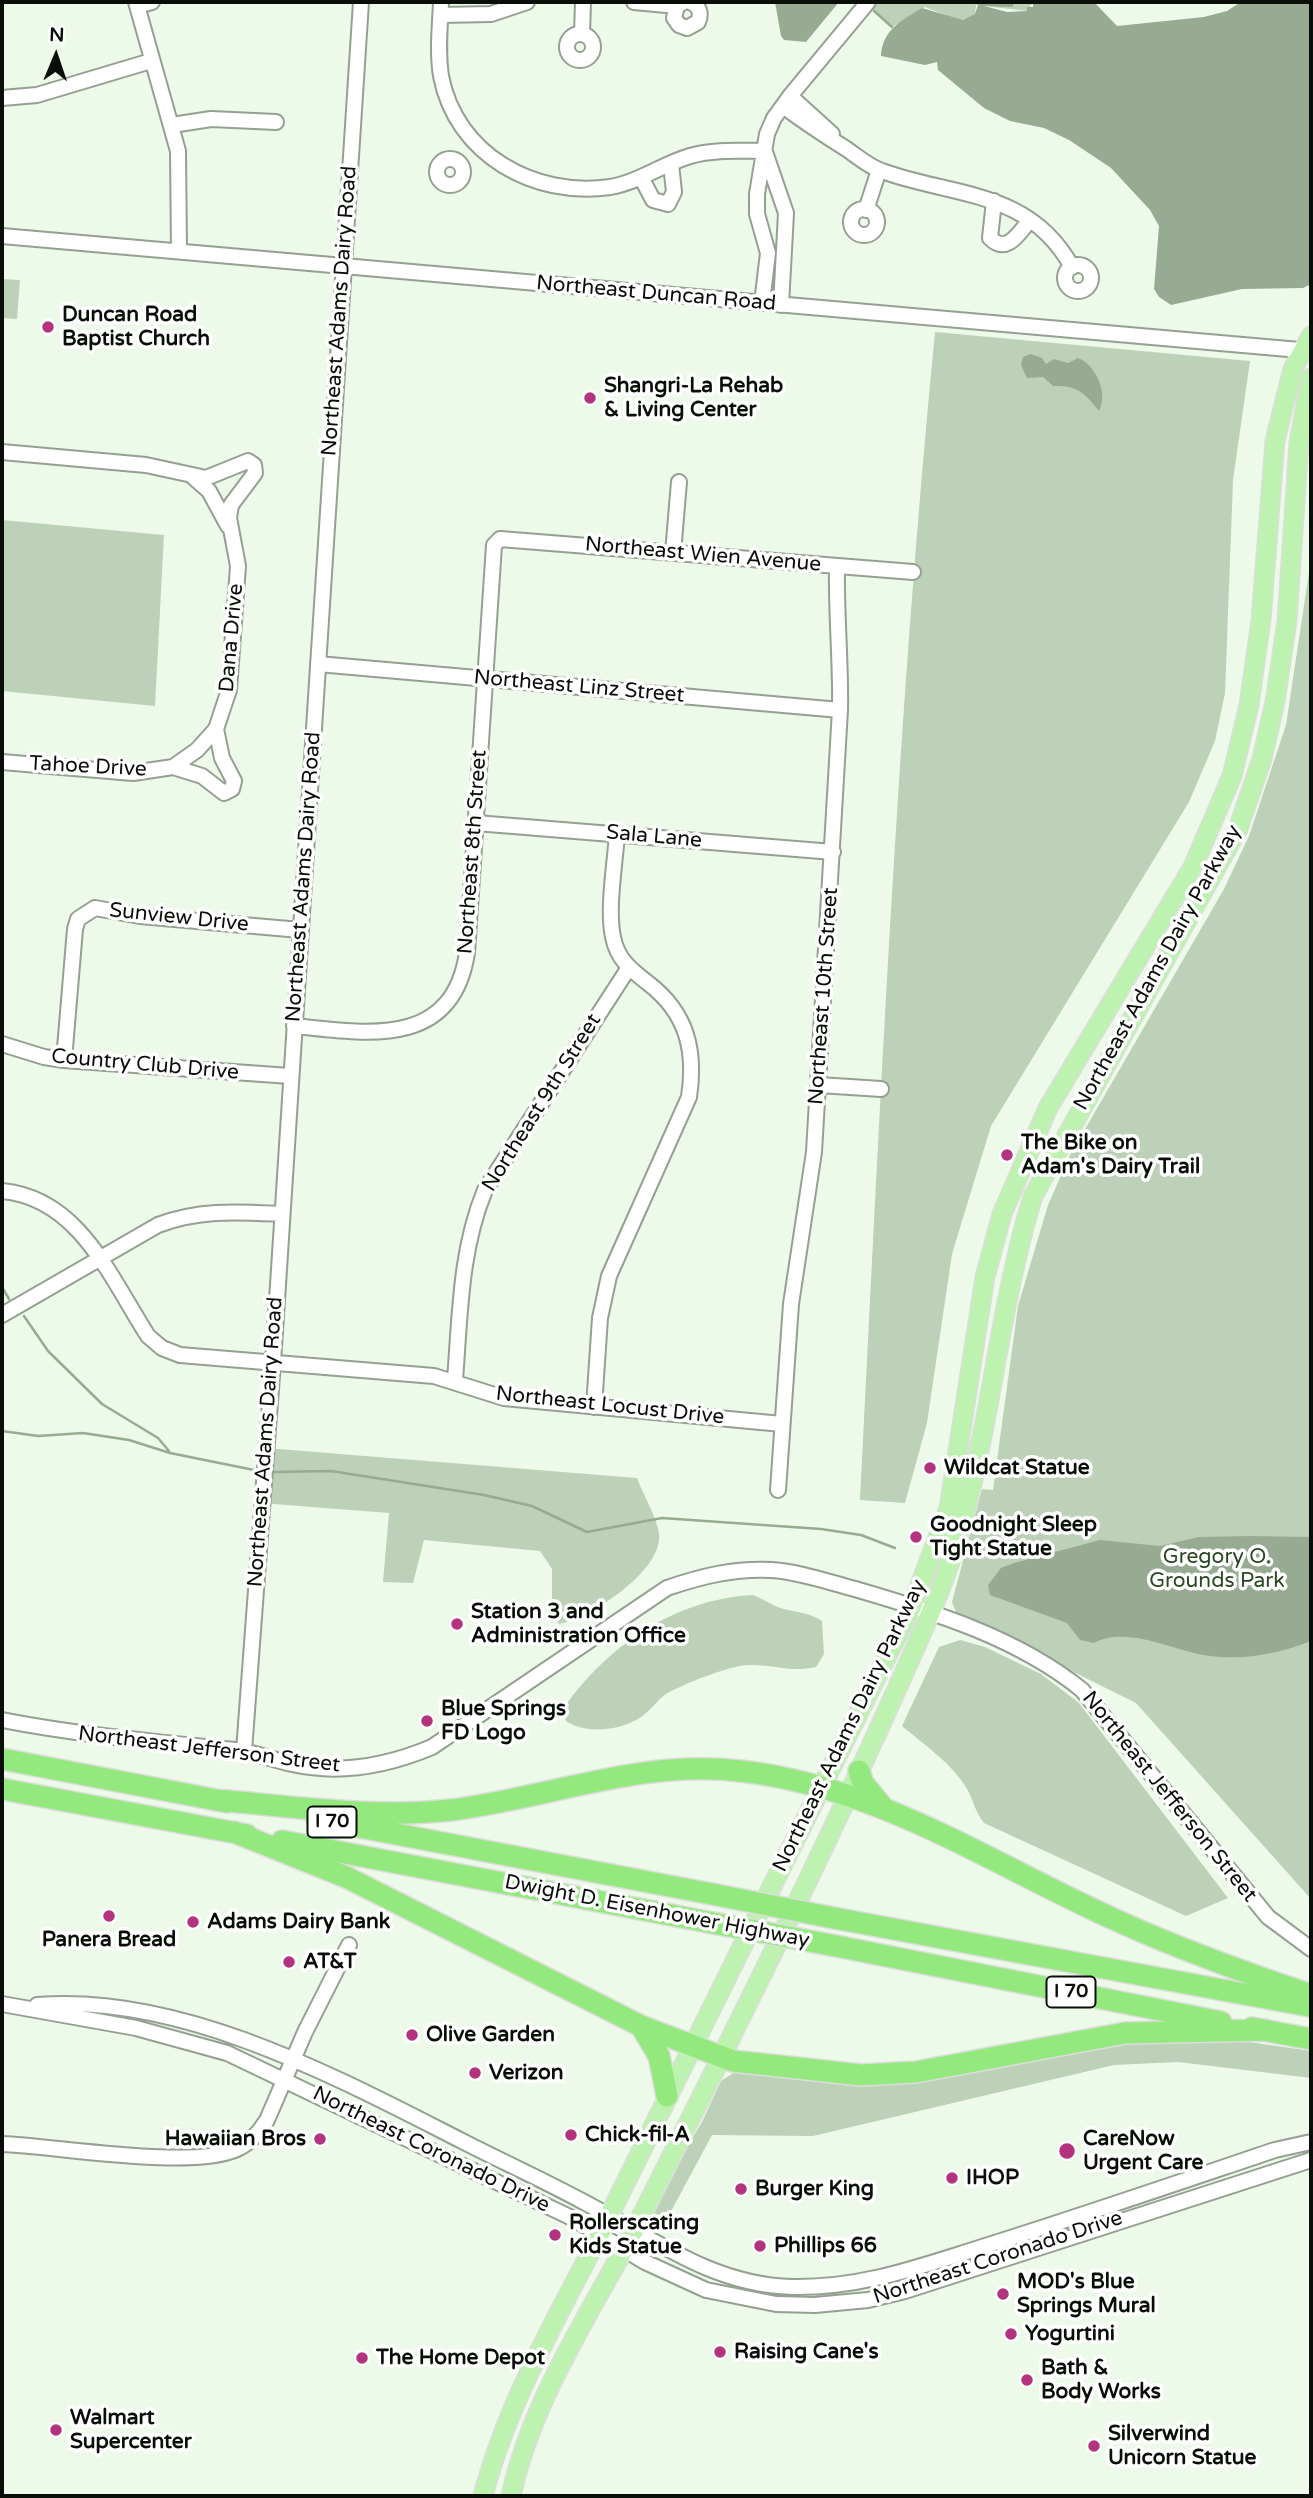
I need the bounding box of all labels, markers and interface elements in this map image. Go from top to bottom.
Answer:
north arrow [21,21,91,91]
text: N [49,24,65,46]
street label: Northeast Adams Dairy Road [317,165,363,457]
street label: Northeast Duncan Road [535,271,777,317]
place label: Duncan Road Baptist Church [62,302,210,352]
marker: Duncan Road Baptist Church [40,319,56,335]
place label: Shangri-La Rehab & Living Center [604,373,783,423]
marker: Shangri-La Rehab & Living Center [582,390,598,406]
street label: Northeast Wien Avenue [584,532,822,578]
street label: Dana Drive [215,583,249,693]
street label: Northeast Linz Street [473,665,685,709]
street label: Northeast Adams Dairy Road [281,731,327,1023]
street label: Northeast 8th Street [453,749,493,955]
street label: Tahoe Drive [29,751,147,783]
street label: Sala Lane [605,820,703,854]
street label: Northeast Adams Dairy Parkway [1069,821,1247,1115]
street label: Northeast 10th Street [804,886,844,1106]
street label: Sunview Drive [108,898,250,938]
street label: Northeast 9th Street [477,1009,607,1197]
street label: Country Club Drive [50,1044,240,1086]
place label: The Bike on Adam's Dairy Trail [1021,1130,1200,1180]
marker: The Bike on Adam's Dairy Trail [999,1147,1015,1163]
street label: Northeast Adams Dairy Road [243,1296,289,1588]
street label: Northeast Locust Drive [495,1381,725,1431]
place label: Wildcat Statue [944,1455,1090,1481]
marker: Wildcat Statue [922,1460,938,1476]
place label: Goodnight Sleep Tight Statue [930,1512,1097,1562]
marker: Goodnight Sleep Tight Statue [908,1529,924,1545]
park label: Gregory O. Grounds Park [1149,1544,1285,1594]
street label: Northeast Adams Dairy Parkway [768,1576,932,1876]
place label: Station 3 and Administration Office [471,1599,686,1649]
marker: Station 3 and Administration Office [449,1616,465,1632]
street label: Northeast Jefferson Street [1076,1687,1262,1907]
place label: Blue Springs FD Logo [441,1696,566,1746]
marker: Blue Springs FD Logo [419,1713,435,1729]
street label: Northeast Jefferson Street [77,1721,341,1779]
road number: I 70 [308,1806,356,1838]
street label: Dwight D. Eisenhower Highway [503,1870,811,1954]
marker: Panera Bread [101,1908,117,1924]
place label: Adams Dairy Bank [207,1909,390,1935]
marker: Adams Dairy Bank [185,1914,201,1930]
place label: Panera Bread [42,1927,176,1953]
place label: AT&T [303,1949,356,1975]
marker: AT&T [281,1954,297,1970]
road number: I 70 [1046,1976,1096,2008]
place label: Olive Garden [426,2022,555,2048]
marker: Olive Garden [404,2027,420,2043]
place label: Verizon [489,2060,564,2086]
marker: Verizon [467,2065,483,2081]
street label: Northeast Coronado Drive [308,2082,554,2218]
place label: Chick-fil-A [585,2122,690,2148]
place label: Hawaiian Bros [165,2126,306,2152]
place label: CareNow Urgent Care [1083,2126,1203,2176]
marker: Chick-fil-A [563,2127,579,2143]
marker: Hawaiian Bros [312,2131,328,2147]
marker: CareNow Urgent Care [1057,2141,1077,2161]
place label: IHOP [966,2165,1019,2191]
marker: IHOP [944,2170,960,2186]
place label: Burger King [755,2176,874,2202]
marker: Burger King [733,2181,749,2197]
street label: Northeast Coronado Drive [870,2206,1126,2310]
place label: Rollerscating Kids Statue [569,2210,699,2260]
marker: Rollerscating Kids Statue [547,2227,563,2243]
place label: Phillips 66 [774,2233,877,2259]
marker: Phillips 66 [752,2238,768,2254]
place label: MOD's Blue Springs Mural [1017,2269,1156,2319]
marker: MOD's Blue Springs Mural [995,2286,1011,2302]
place label: Yogurtini [1025,2321,1115,2347]
marker: Yogurtini [1003,2326,1019,2342]
place label: Raising Cane's [734,2339,879,2365]
marker: Raising Cane's [712,2344,728,2360]
place label: The Home Depot [376,2345,545,2371]
marker: The Home Depot [354,2350,370,2366]
place label: Bath & Body Works [1041,2355,1161,2405]
marker: Bath & Body Works [1019,2372,1035,2388]
place label: Walmart Supercenter [70,2405,192,2455]
place label: Silverwind Unicorn Statue [1108,2421,1256,2471]
marker: Walmart Supercenter [48,2422,64,2438]
marker: Silverwind Unicorn Statue [1086,2438,1102,2454]

